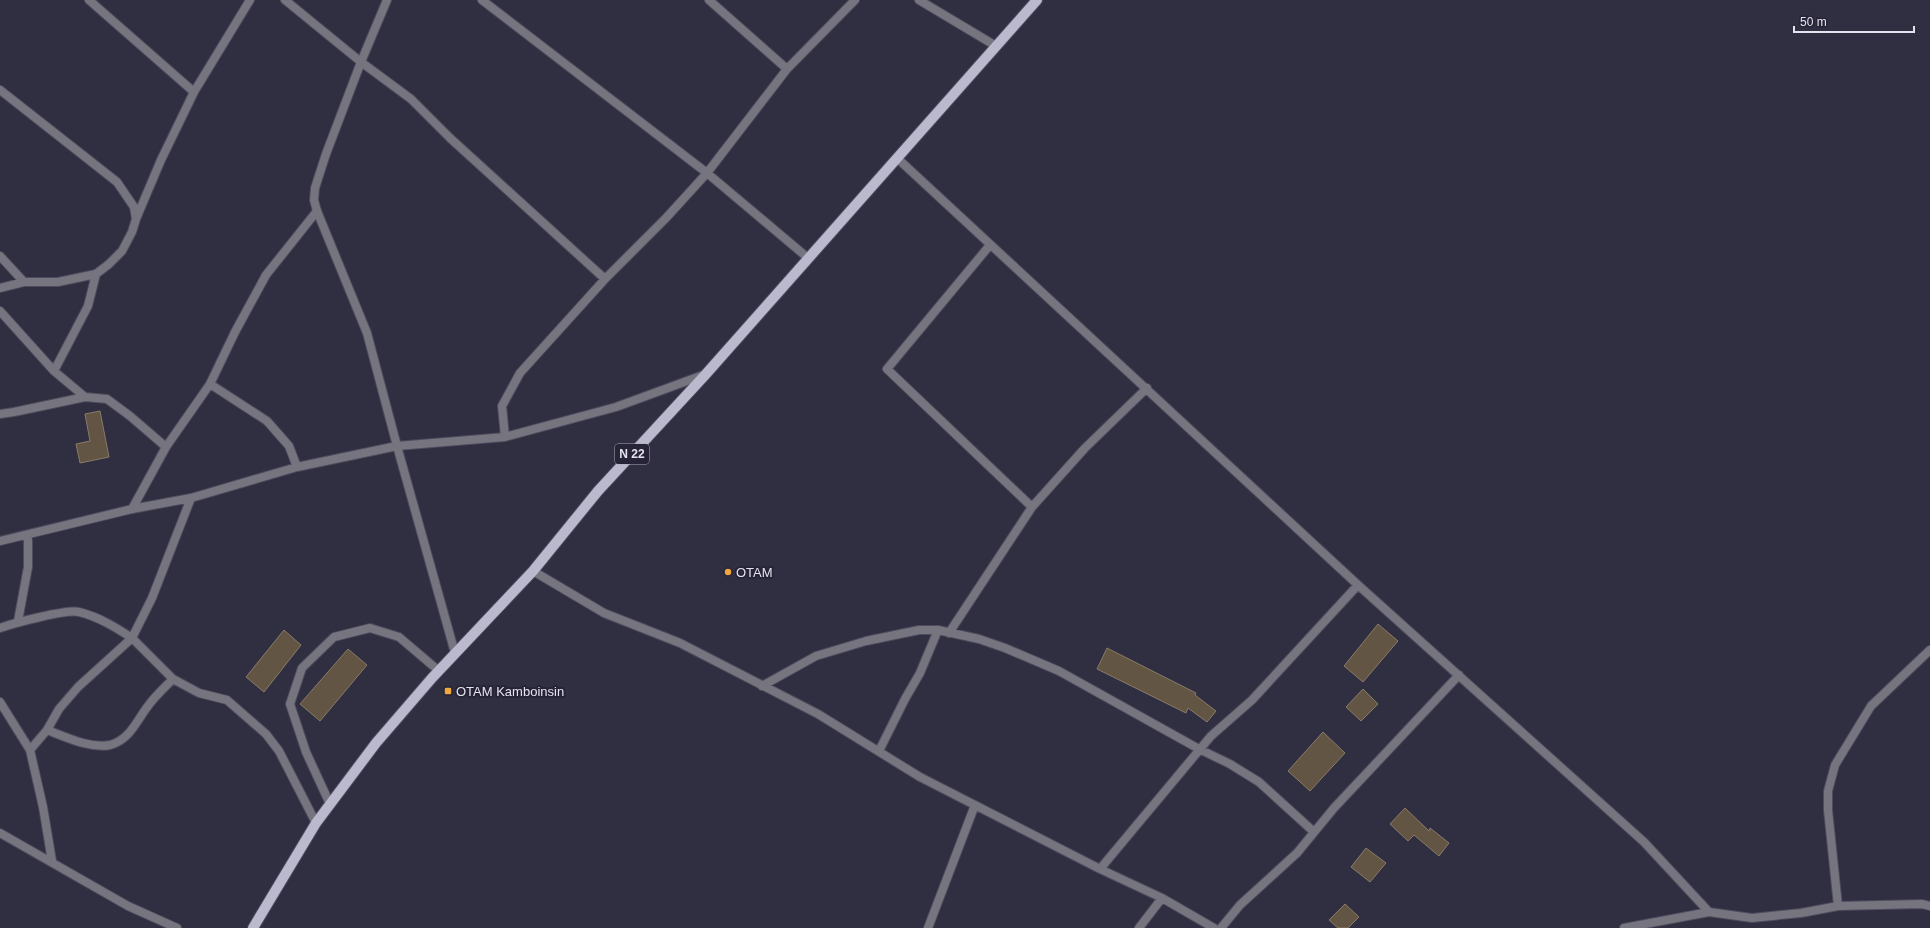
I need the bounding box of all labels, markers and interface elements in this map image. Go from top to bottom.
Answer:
scale bar [1794,8,1914,34]
text: 50 m [1800,15,1827,29]
road number: N 22 [615,444,649,464]
place label: OTAM [736,565,773,580]
marker: OTAM [723,567,733,577]
place label: OTAM Kamboinsin [456,684,564,699]
marker: OTAM Kamboinsin [443,686,453,696]

